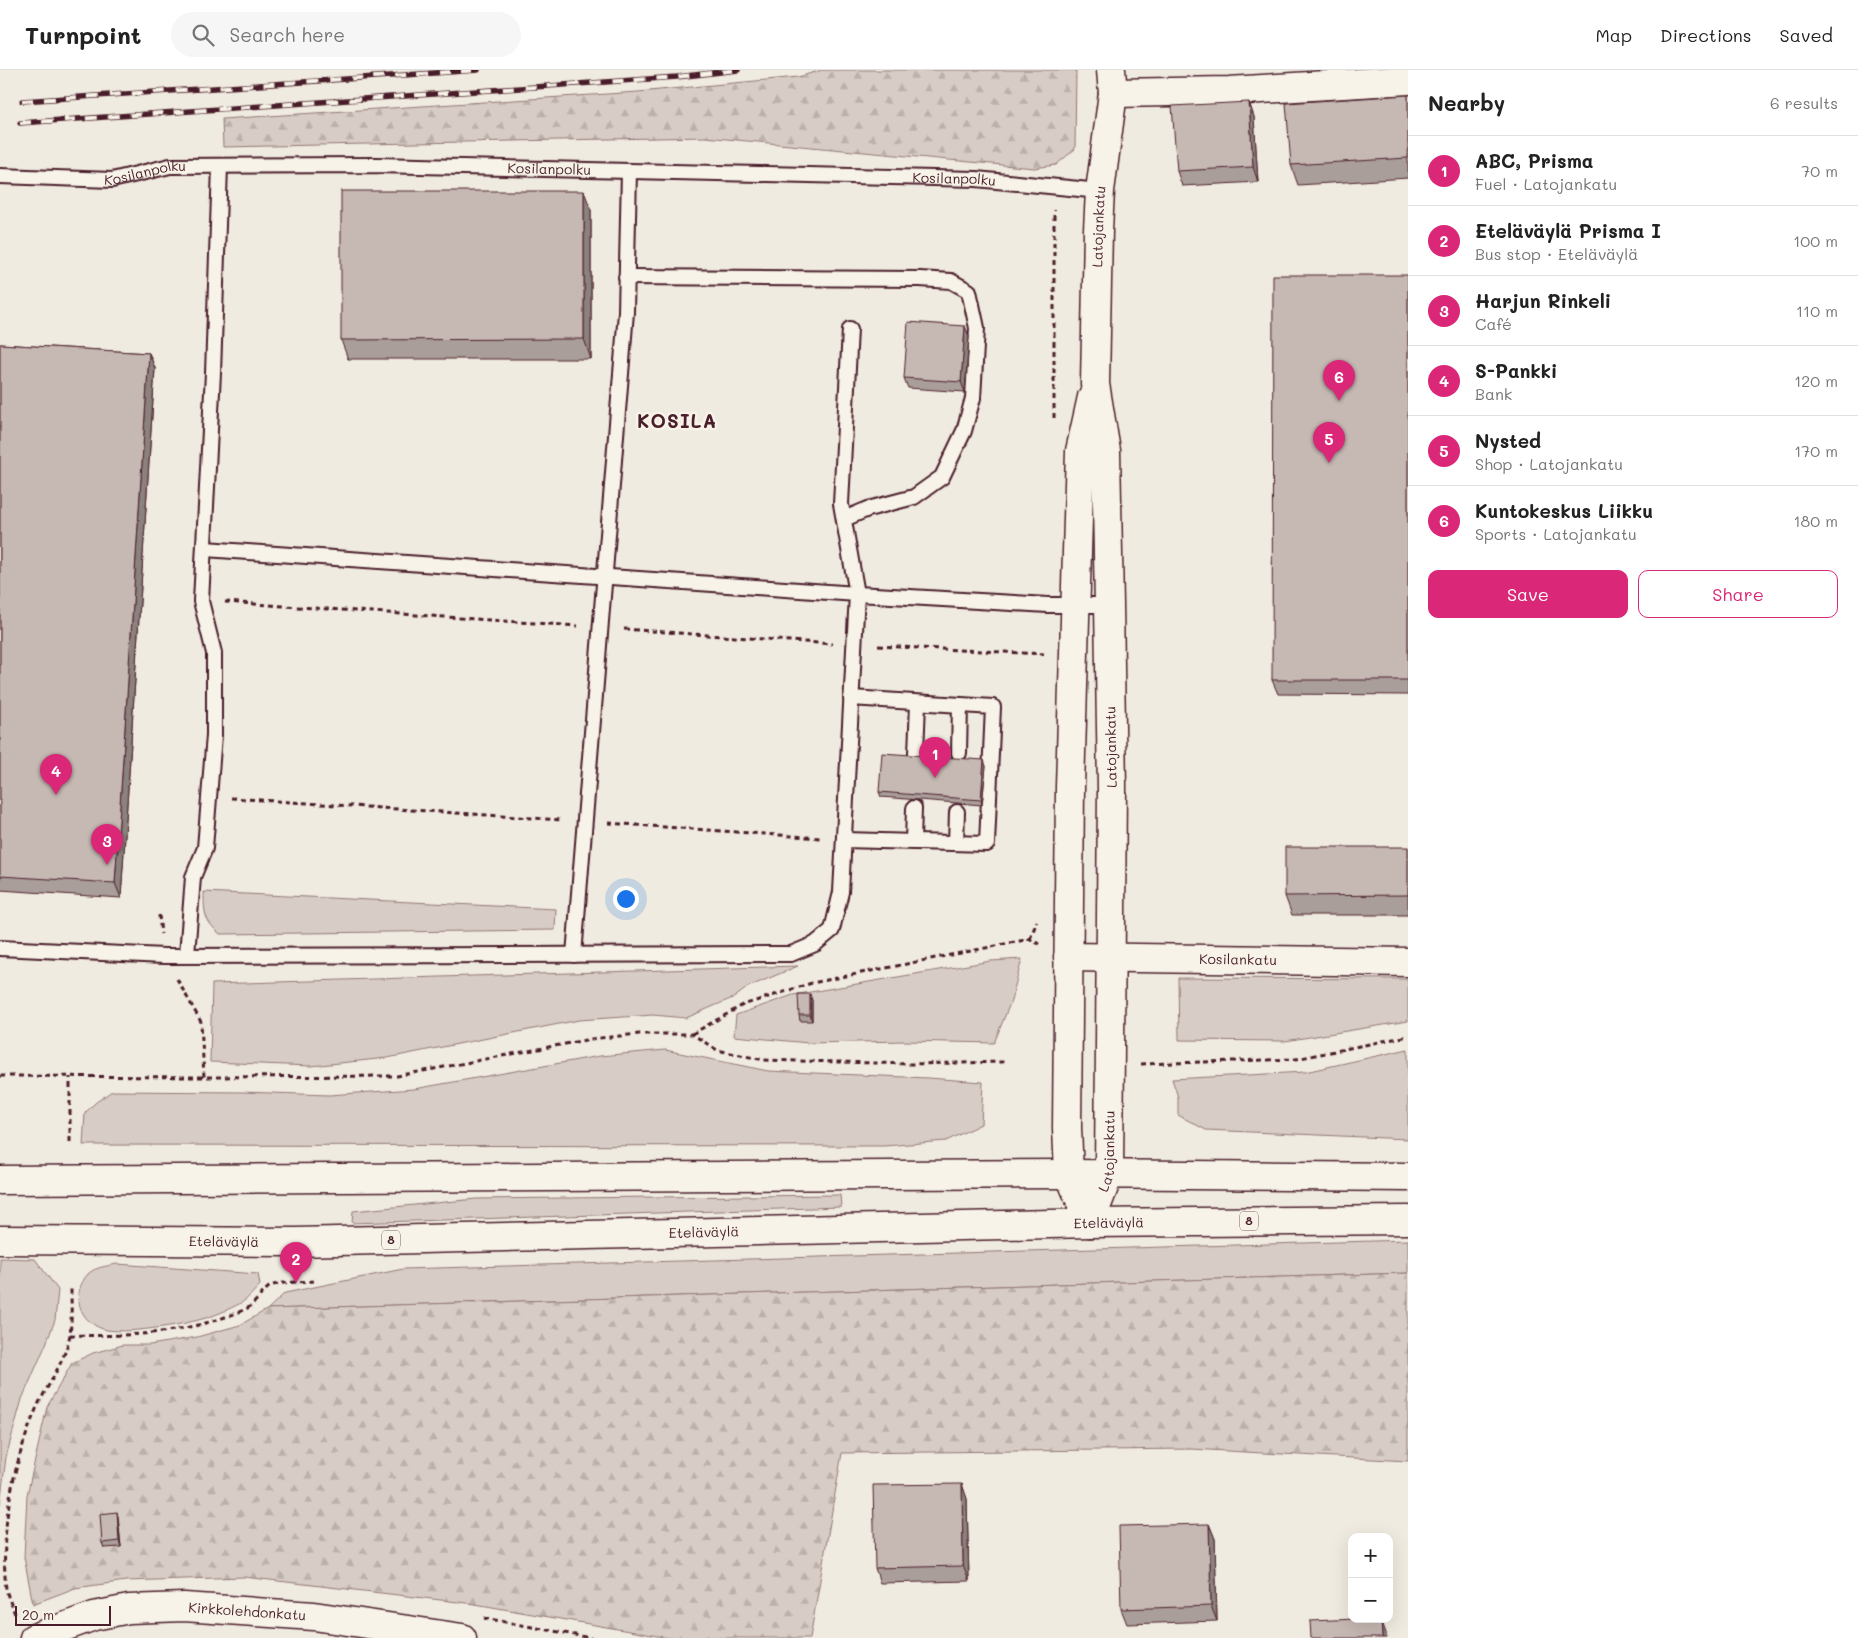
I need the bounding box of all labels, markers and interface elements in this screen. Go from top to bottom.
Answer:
search box [171,12,521,57]
text: Turnpoint [25,19,141,50]
icon: search [189,21,217,49]
text: Search here [229,22,345,47]
text: Map [1595,23,1632,47]
text: Directions [1660,23,1752,47]
text: Saved [1780,23,1833,47]
text: Nearby [1428,89,1505,116]
text: 6 results [1770,92,1838,113]
text: ABC, Prisma [1475,148,1593,173]
street label: Kosilanpolku [104,156,186,189]
street label: Kosilanpolku [507,158,591,179]
text: 1 [1440,160,1448,181]
text: 70 m [1801,160,1838,181]
street label: Kosilanpolku [912,168,997,190]
text: Fuel · Latojankatu [1475,173,1617,194]
street label: Latojankatu [1087,184,1110,268]
text: Eteläväylä Prisma I [1475,218,1661,243]
text: 2 [1440,230,1448,251]
text: 100 m [1793,230,1838,251]
text: Bus stop · Eteläväylä [1475,243,1638,264]
text: Harjun Rinkeli [1475,288,1611,313]
text: 3 [1439,300,1449,321]
text: 110 m [1796,300,1838,321]
text: Café [1475,313,1512,334]
text: S-Pankki [1475,358,1557,383]
pin: 6 [1323,360,1355,401]
text: 4 [1439,370,1449,391]
text: 120 m [1794,370,1838,391]
text: Bank [1475,383,1512,404]
district label: KOSILA [637,408,717,433]
pin: 5 [1313,422,1345,463]
text: Nysted [1475,428,1541,453]
text: 5 [1439,440,1449,461]
text: 170 m [1794,440,1838,461]
text: Shop · Latojankatu [1475,453,1623,474]
text: Kuntokeskus Liikku [1475,498,1653,523]
text: 6 [1439,510,1449,531]
text: 180 m [1793,510,1838,531]
text: Sports · Latojankatu [1475,523,1637,544]
button: Save [1428,570,1628,618]
button: Share [1638,570,1838,618]
street label: Latojankatu [1100,706,1121,788]
pin: 1 [919,737,951,778]
pin: 4 [40,754,72,795]
pin: 3 [91,824,123,865]
your location [613,886,639,912]
street label: Kosilankatu [1199,949,1277,969]
street label: Latojankatu [1093,1111,1118,1194]
street label: Eteläväylä [1073,1212,1144,1232]
road number: 8 [1240,1212,1258,1230]
street label: Eteläväylä [669,1221,739,1242]
road number: 8 [382,1230,400,1250]
street label: Eteläväylä [189,1231,259,1251]
pin: 2 [280,1242,312,1283]
map controls [1348,1533,1393,1623]
button: + [1348,1533,1393,1578]
button: − [1348,1578,1393,1623]
street label: Kirkkolehdonkatu [188,1597,307,1624]
scale bar [15,1603,111,1626]
text: 20 m [22,1605,54,1624]

